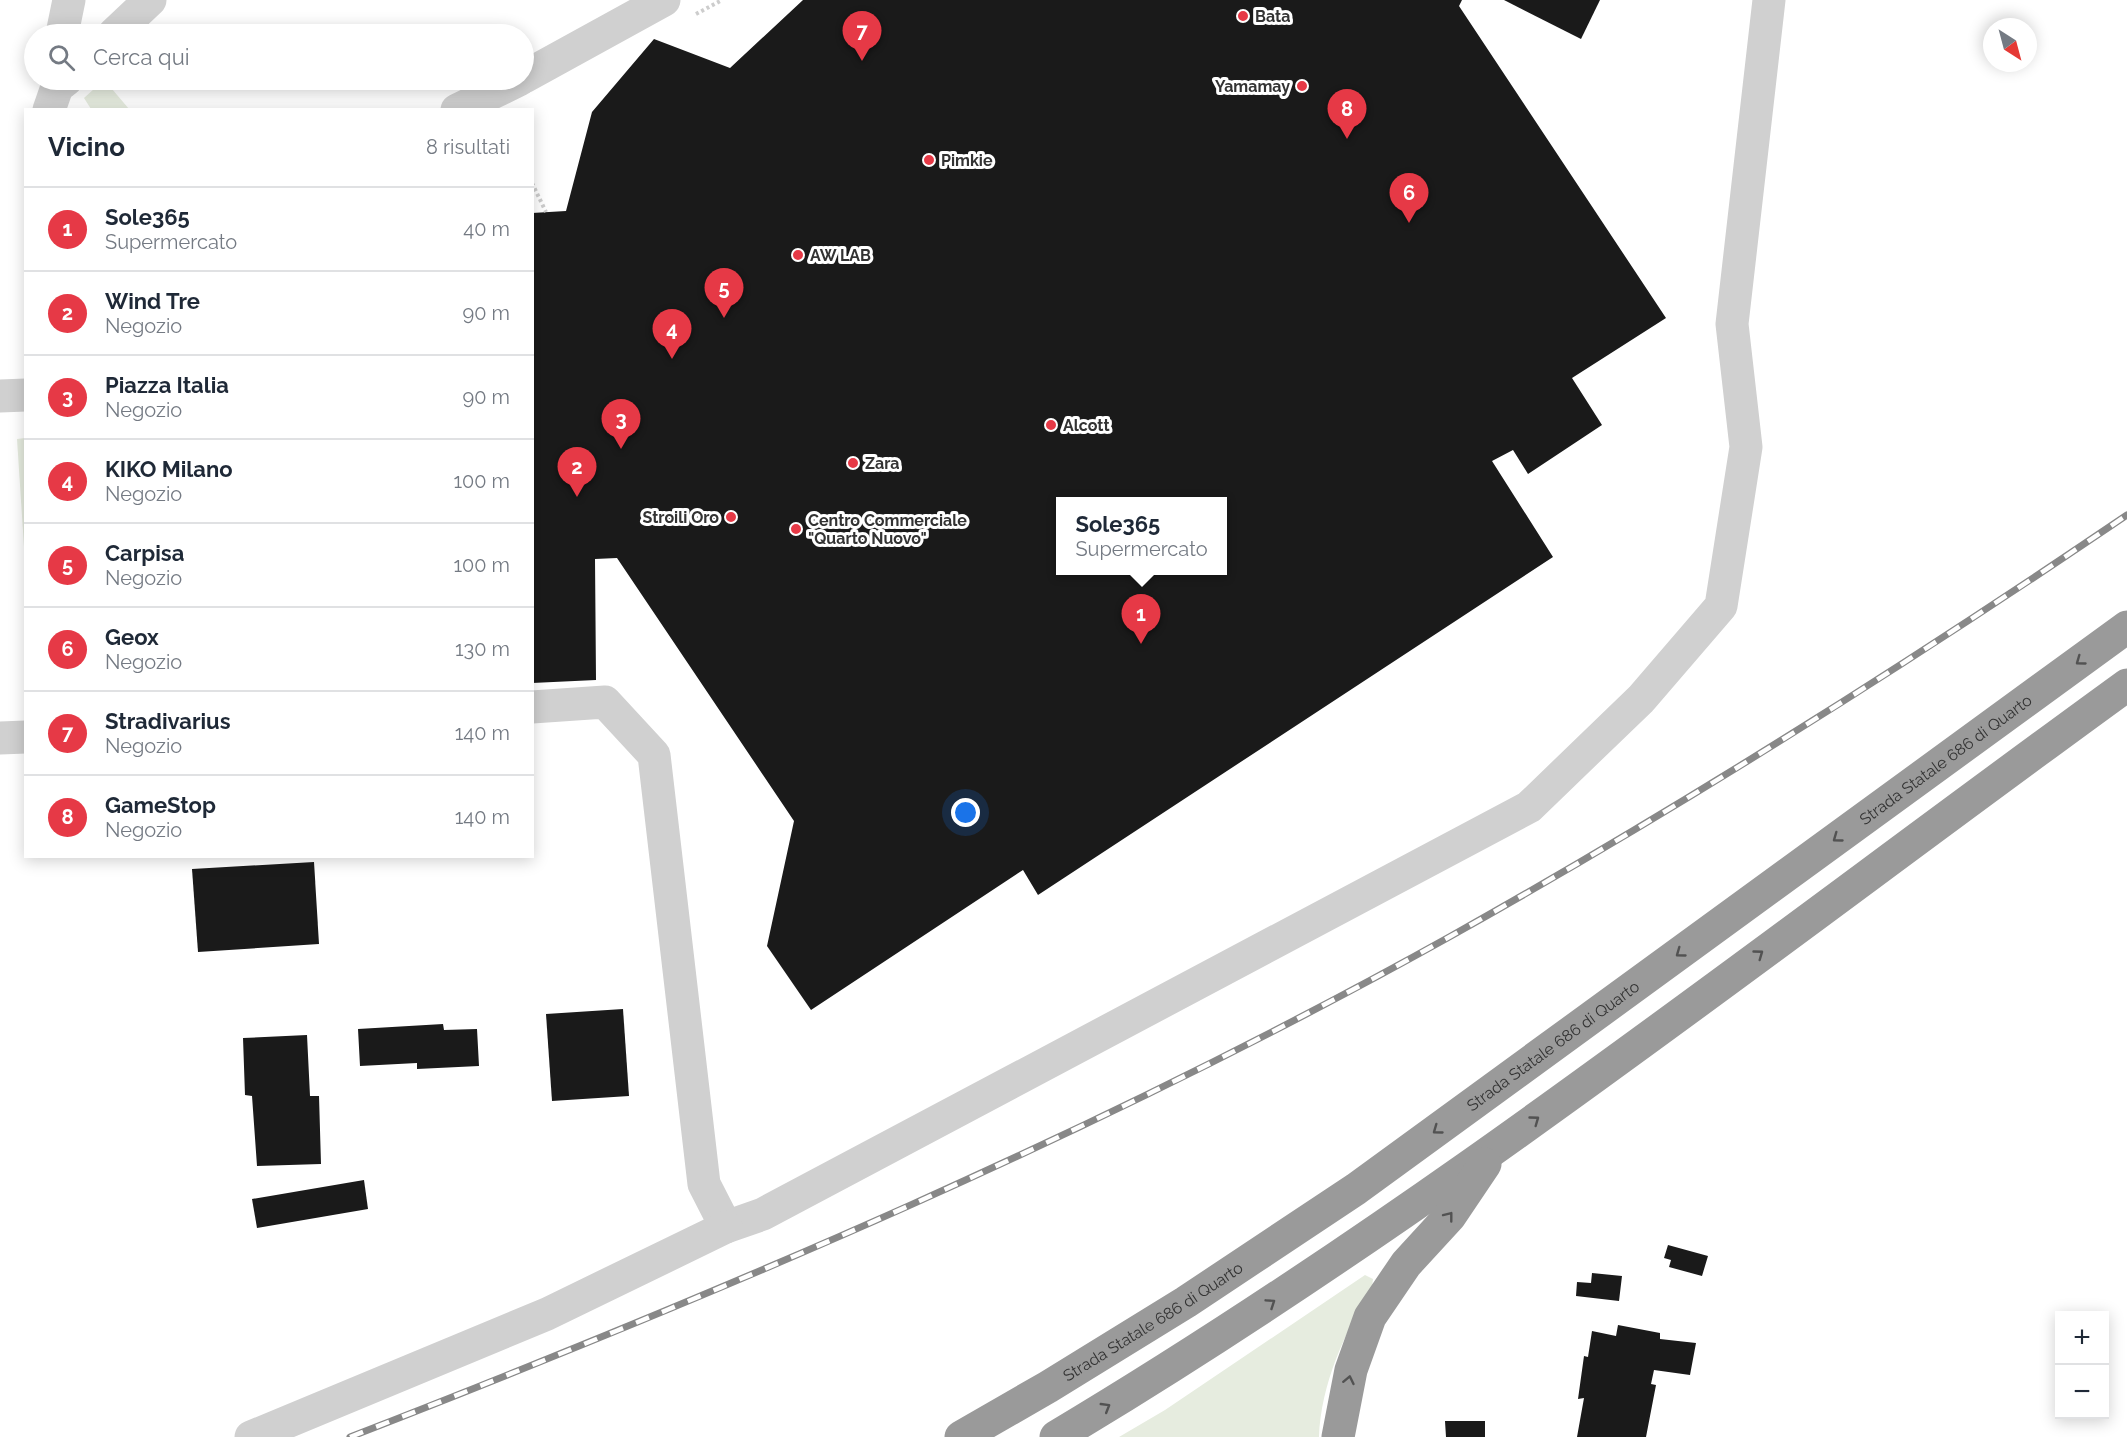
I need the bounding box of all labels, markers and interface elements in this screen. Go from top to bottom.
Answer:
place label: Bata [1255,7,1290,26]
marker: Bata [1236,9,1250,23]
pin: 7 [842,11,882,61]
north arrow [1983,18,2037,72]
search box [24,24,534,90]
icon: search [45,41,78,74]
text: Cerca qui [93,44,190,70]
place label: Yamamay [1215,77,1290,96]
marker: Yamamay [1295,79,1309,93]
pin: 8 [1328,90,1366,139]
text: Vicino [48,132,125,162]
text: 8 risultati [426,135,510,159]
place label: Pimkie [941,151,993,170]
marker: Pimkie [922,153,936,167]
pin: 6 [1390,174,1428,223]
text: Sole365 [105,204,190,230]
text: 1 [63,217,72,241]
text: 40 m [463,217,510,241]
text: Supermercato [105,230,237,254]
place label: AW LAB [810,246,871,265]
marker: AW LAB [791,248,805,262]
pin: 5 [704,268,744,318]
text: Wind Tre [105,288,200,314]
text: 2 [62,301,73,325]
text: 90 m [463,301,510,325]
pin: 4 [652,310,692,359]
text: Negozio [105,314,182,338]
text: Piazza Italia [105,372,229,398]
text: 3 [62,385,73,409]
text: 90 m [463,385,510,409]
text: Negozio [105,398,182,422]
pin: 3 [602,400,640,449]
place label: Alcott [1063,416,1110,435]
marker: Alcott [1044,418,1058,432]
pin: 2 [558,448,596,497]
place label: Zara [865,454,900,473]
text: KIKO Milano [105,456,233,482]
marker: Zara [846,456,860,470]
text: 4 [62,469,73,493]
text: 100 m [453,469,510,493]
text: Negozio [105,482,182,506]
popup [1056,497,1227,575]
place label: Stroili Oro [643,508,719,527]
marker: Stroili Oro [724,510,738,524]
place label: Centro Commerciale "Quarto Nuovo" [808,511,967,548]
text: Sole365 [1075,511,1160,537]
marker: Centro Commerciale "Quarto Nuovo" [789,522,803,536]
text: Supermercato [1075,537,1208,561]
text: Carpisa [105,540,184,566]
text: 5 [62,553,73,577]
text: 100 m [453,553,510,577]
text: Negozio [105,566,182,590]
pin: 1 [1122,594,1160,644]
text: Geox [105,624,159,650]
text: 6 [61,637,74,661]
text: 130 m [455,637,510,661]
text: Negozio [105,650,182,674]
one-way arrow [2075,654,2086,665]
street label: Strada Statale 686 di Quarto [1856,691,2036,829]
text: Stradivarius [105,708,231,734]
text: 7 [62,721,73,745]
text: 140 m [455,721,510,745]
text: Negozio [105,734,182,758]
text: GameStop [105,792,216,818]
your location [951,798,980,827]
text: 8 [61,805,74,829]
text: 140 m [455,805,510,829]
text: Negozio [105,818,182,842]
one-way arrow [1833,831,1844,842]
one-way arrow [1675,946,1686,957]
one-way arrow [1753,950,1764,961]
street label: Strada Statale 686 di Quarto [1463,977,1643,1115]
one-way arrow [1528,1116,1539,1127]
one-way arrow [1433,1122,1444,1133]
one-way arrow [1441,1211,1452,1222]
street label: Strada Statale 686 di Quarto [1060,1258,1246,1385]
one-way arrow [1264,1299,1275,1310]
map controls [2055,1311,2109,1419]
button: + [2055,1311,2109,1365]
button: − [2055,1365,2109,1419]
one-way arrow [1342,1375,1355,1385]
one-way arrow [1100,1403,1110,1414]

